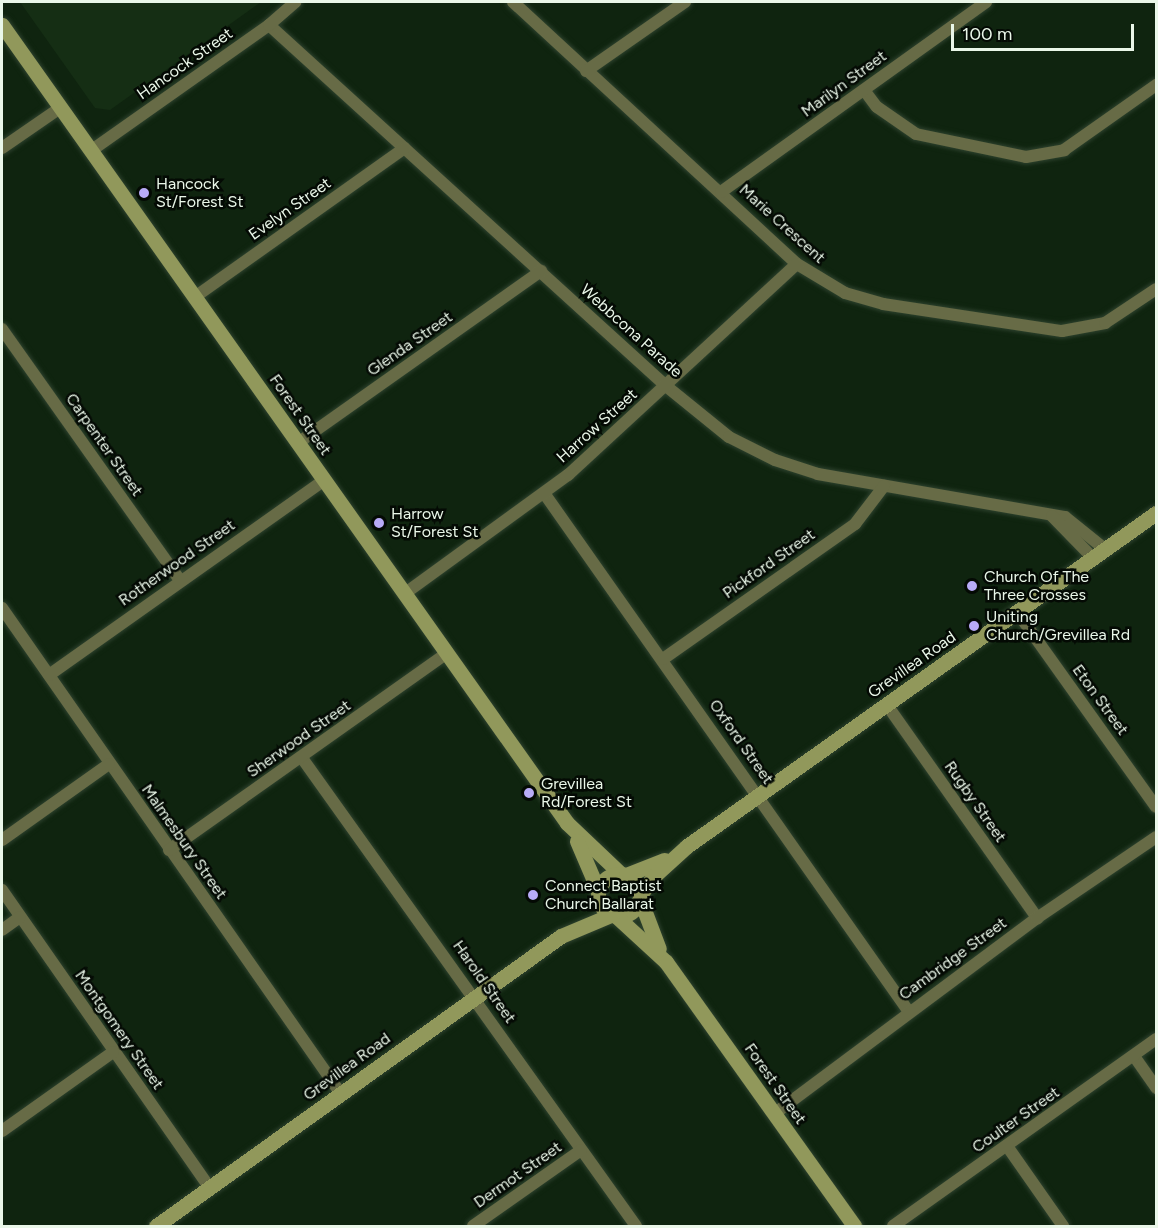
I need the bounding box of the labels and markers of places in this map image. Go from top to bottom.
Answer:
place label: Hancock St/Forest St [156,174,243,212]
marker: Hancock St/Forest St [137,186,151,200]
place label: Harrow St/Forest St [391,504,478,542]
marker: Harrow St/Forest St [372,516,386,530]
place label: Church Of The Three Crosses [984,567,1089,605]
marker: Church Of The Three Crosses [965,579,979,593]
place label: Uniting Church/Grevillea Rd [986,607,1130,645]
marker: Uniting Church/Grevillea Rd [967,619,981,633]
place label: Grevillea Rd/Forest St [541,774,632,812]
marker: Grevillea Rd/Forest St [522,786,536,800]
place label: Connect Baptist Church Ballarat [545,876,662,914]
marker: Connect Baptist Church Ballarat [526,888,540,902]

